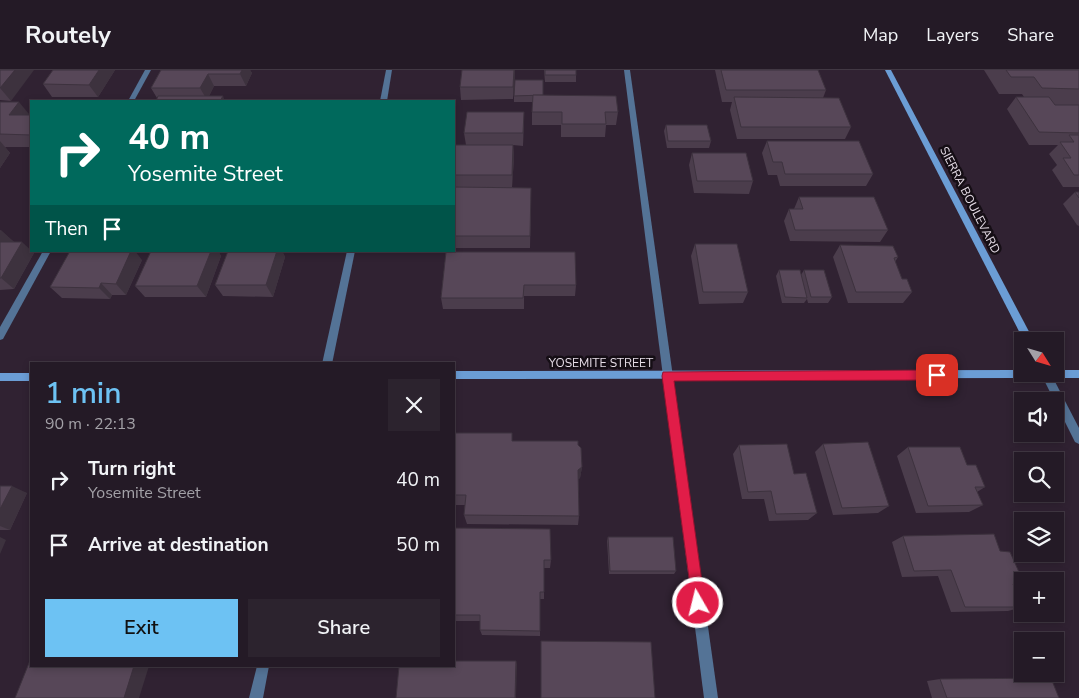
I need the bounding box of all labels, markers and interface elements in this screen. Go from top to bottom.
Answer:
text: Routely [25,19,111,51]
text: Map [863,23,898,47]
text: Layers [926,23,979,47]
text: Share [1007,23,1054,47]
text: 40 m [128,114,210,161]
icon: right [45,120,110,185]
street label: SIERRA BOULEVARD [936,144,1004,256]
text: Yosemite Street [128,159,283,189]
icon: arrive [98,215,126,243]
text: Then [45,216,88,242]
north arrow [1014,332,1064,382]
map controls [1014,332,1064,682]
pin [916,354,958,396]
street label: YOSEMITE STREET [548,355,654,371]
icon: arrive [923,361,951,389]
text: 1 min [45,373,121,414]
button: close [388,379,440,431]
button: sound [1014,392,1064,442]
text: 90 m · 22:13 [45,413,136,435]
button: search [1014,452,1064,502]
text: Turn right [88,456,175,482]
icon: right [45,466,73,494]
text: 40 m [396,467,440,493]
text: Yosemite Street [88,482,201,504]
button: layers [1014,512,1064,562]
icon: arrive [45,531,73,559]
text: Arrive at destination [88,532,269,558]
text: 50 m [396,532,440,558]
button: + [1014,572,1064,622]
position arrow [671,576,723,628]
button: Exit [45,599,238,657]
button: Share [248,599,440,657]
button: − [1014,632,1064,682]

